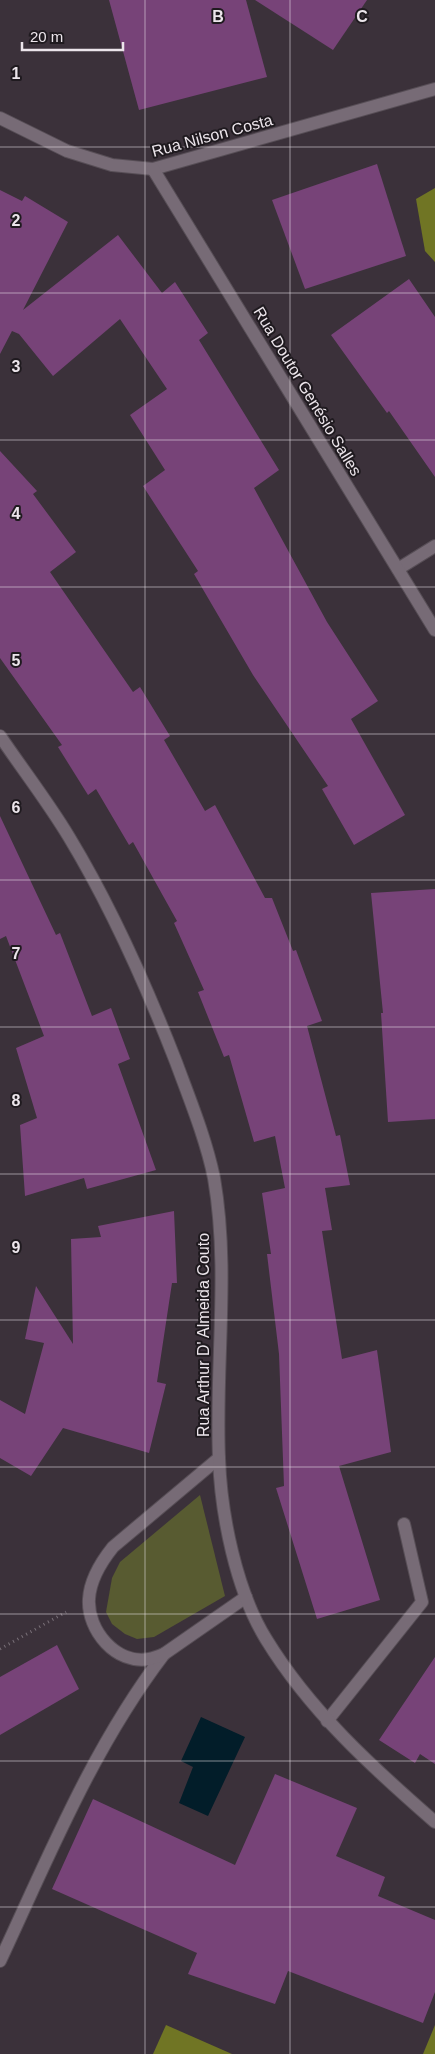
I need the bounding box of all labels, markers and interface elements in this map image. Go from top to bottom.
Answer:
text: B [212,8,224,25]
text: C [356,8,368,25]
scale bar [22,20,124,52]
text: 20 m [30,28,63,45]
text: 1 [12,65,21,82]
street label: Rua Nilson Costa [150,111,275,160]
text: 2 [12,212,21,229]
street label: Rua Doutor Genésio Salles [250,304,365,479]
text: 3 [12,358,21,375]
text: 4 [12,505,21,522]
text: 5 [12,652,21,669]
text: 6 [12,799,21,816]
text: 7 [12,945,21,962]
text: 8 [12,1092,21,1109]
street label: Rua Arthur D' Almeida Couto [195,1233,212,1437]
text: 9 [12,1239,21,1256]

